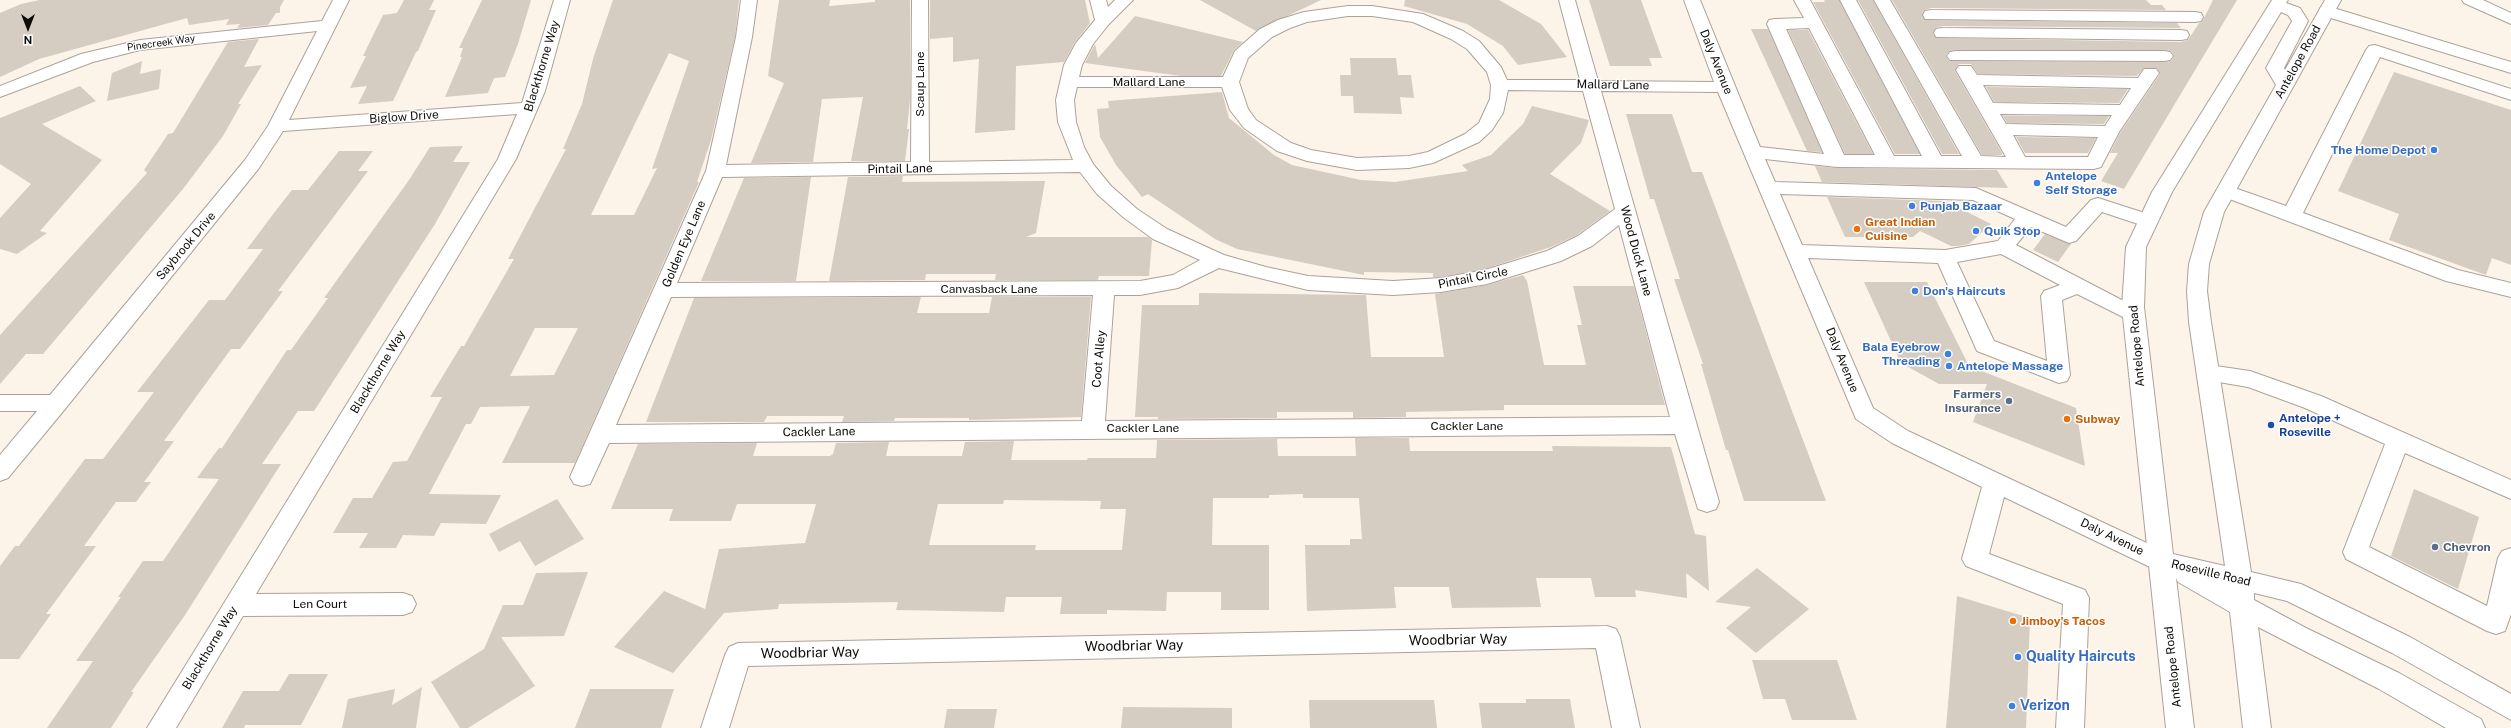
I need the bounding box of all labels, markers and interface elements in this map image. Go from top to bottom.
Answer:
north arrow [8,8,48,48]
street label: Blackthorne Way [521,19,563,113]
street label: Antelope Road [2272,23,2324,101]
street label: Daly Avenue [1696,27,1736,97]
street label: Pinecreek Way [126,32,196,54]
text: N [24,34,32,46]
street label: Scaup Lane [913,51,927,117]
street label: Mallard Lane [1113,75,1185,89]
street label: Mallard Lane [1577,77,1649,93]
street label: Biglow Drive [369,107,439,127]
place label: The Home Depot [2331,143,2426,157]
marker: The Home Depot [2429,145,2439,155]
street label: Pintail Lane [867,161,933,177]
place label: Antelope Self Storage [2045,169,2117,197]
marker: Antelope Self Storage [2032,178,2042,188]
street label: Golden Eye Lane [659,198,709,290]
place label: Punjab Bazaar [1920,199,2002,213]
marker: Punjab Bazaar [1907,201,1917,211]
street label: Wood Duck Lane [1617,204,1655,298]
street label: Saybrook Drive [153,209,219,283]
place label: Great Indian Cuisine [1865,215,1935,243]
marker: Great Indian Cuisine [1852,224,1862,234]
place label: Quik Stop [1984,224,2040,238]
marker: Quik Stop [1971,226,1981,236]
street label: Pintail Circle [1437,264,1509,292]
street label: Canvasback Lane [940,282,1038,296]
place label: Don's Haircuts [1923,284,2006,298]
marker: Don's Haircuts [1910,286,1920,296]
street label: Antelope Road [2126,305,2148,387]
street label: Daly Avenue [1822,325,1862,395]
street label: Blackthorne Way [347,328,409,416]
street label: Coot Alley [1089,330,1109,388]
place label: Bala Eyebrow Threading [1862,340,1940,368]
marker: Bala Eyebrow Threading [1943,349,1953,359]
place label: Antelope Massage [1957,359,2063,373]
marker: Antelope Massage [1944,361,1954,371]
place label: Farmers Insurance [1945,387,2001,415]
marker: Farmers Insurance [2004,396,2014,406]
place label: Antelope + Roseville [2279,411,2341,439]
place label: Subway [2075,412,2120,426]
marker: Subway [2062,414,2072,424]
street label: Cackler Lane [1431,419,1503,433]
marker: Antelope + Roseville [2266,420,2276,430]
street label: Cackler Lane [1107,421,1179,435]
street label: Cackler Lane [782,424,856,440]
street label: Daly Avenue [2078,515,2146,559]
place label: Chevron [2443,540,2491,554]
marker: Chevron [2430,542,2440,552]
street label: Roseville Road [2170,557,2252,589]
street label: Len Court [293,597,347,611]
street label: Blackthorne Way [179,604,241,692]
place label: Jimboy's Tacos [2021,614,2105,628]
marker: Jimboy's Tacos [2008,616,2018,626]
street label: Antelope Road [2162,626,2184,708]
street label: Woodbriar Way [1409,631,1507,649]
street label: Woodbriar Way [1085,637,1183,655]
street label: Woodbriar Way [761,644,859,662]
place label: Quality Haircuts [2026,649,2136,665]
marker: Quality Haircuts [2013,652,2023,662]
place label: Verizon [2020,698,2070,714]
marker: Verizon [2007,701,2017,711]

